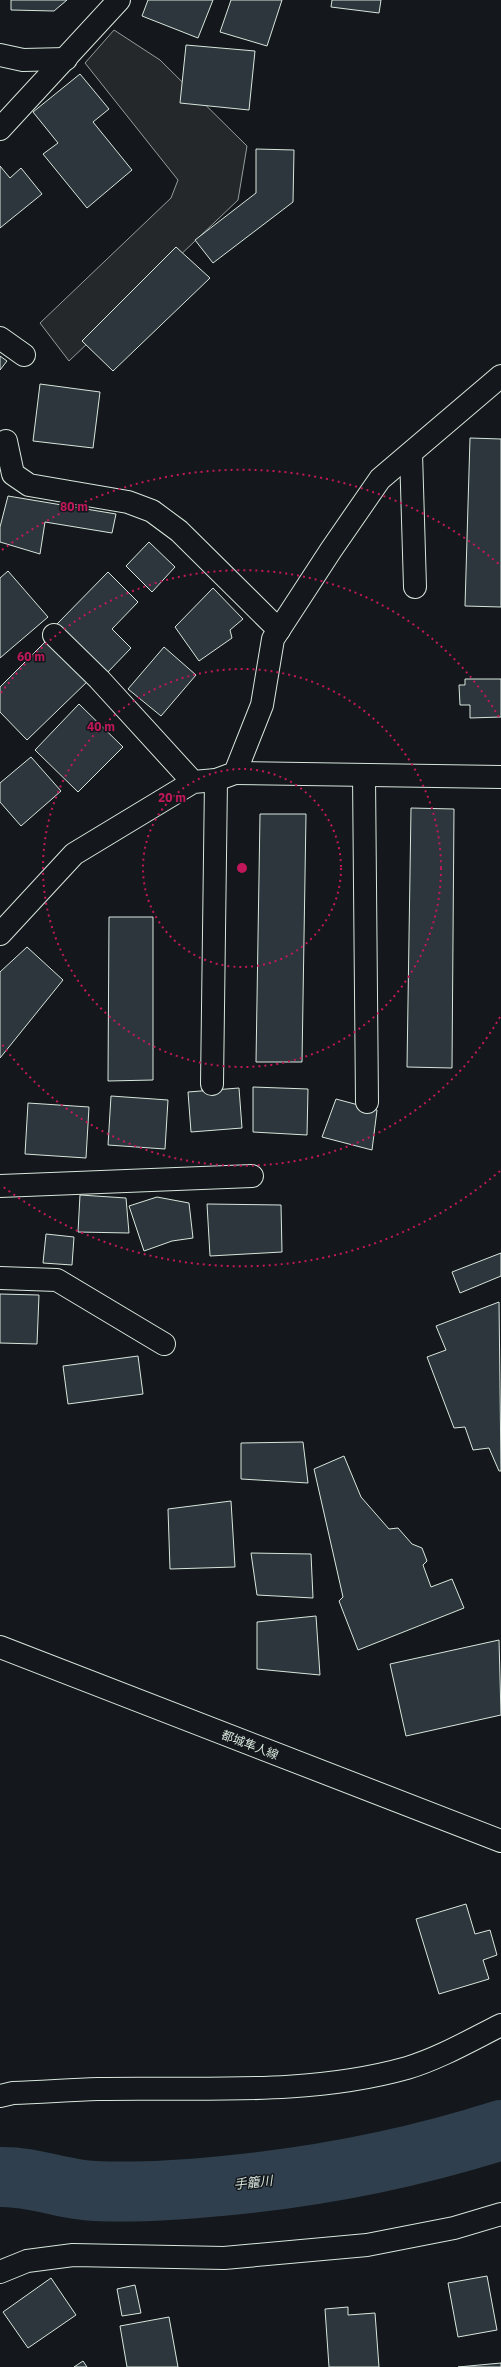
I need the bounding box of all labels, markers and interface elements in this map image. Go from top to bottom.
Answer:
text: 80 m [60,499,88,514]
text: 60 m [17,649,45,664]
text: 40 m [87,719,115,734]
text: 20 m [158,790,186,805]
centre of rings [235,861,249,875]
street label: 都城隼人線 [219,1727,281,1762]
water label: 手籠川 [233,2172,275,2193]

